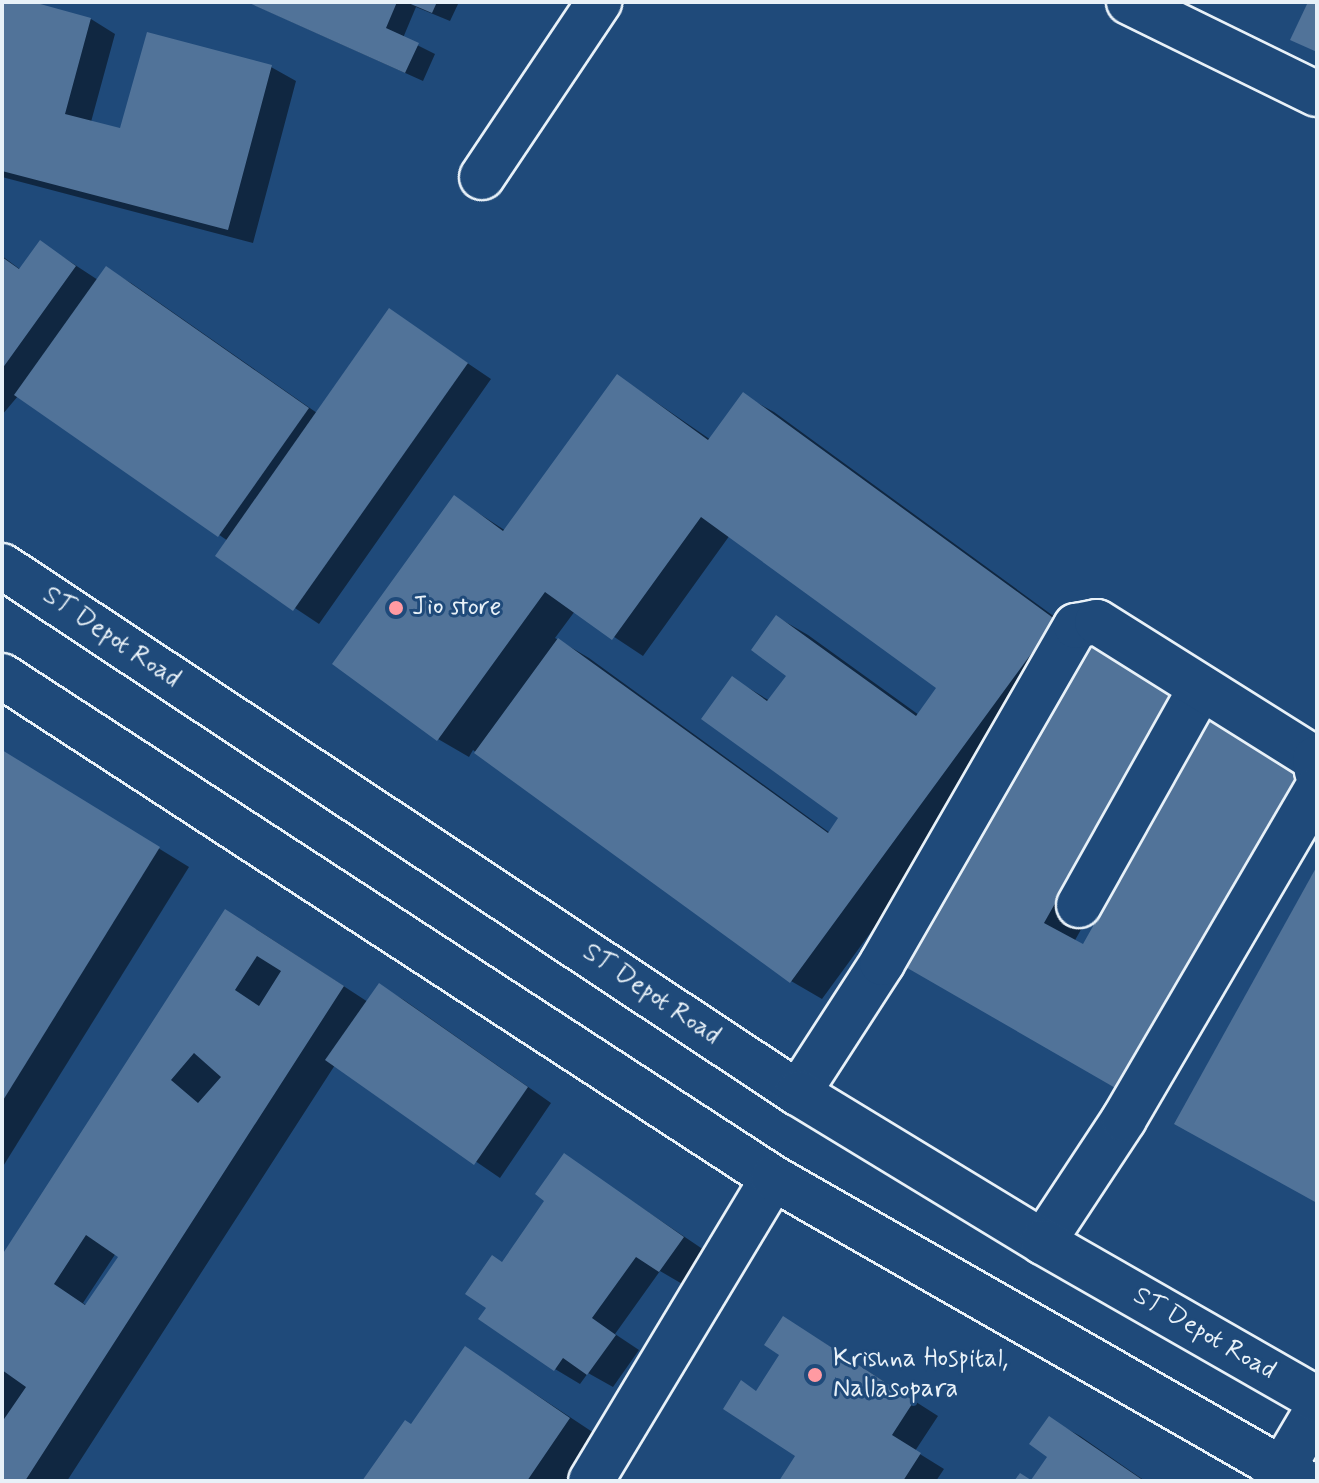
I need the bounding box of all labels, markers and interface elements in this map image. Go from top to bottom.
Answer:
street label: ST Depot Road [36,581,186,695]
place label: Jio store [412,592,502,624]
marker: Jio store [387,599,405,617]
street label: ST Depot Road [576,938,726,1052]
street label: ST Depot Road [1127,1281,1281,1387]
place label: Krishna Hospital, Nallasopara [833,1344,1022,1406]
marker: Krishna Hospital, Nallasopara [804,1364,826,1386]

